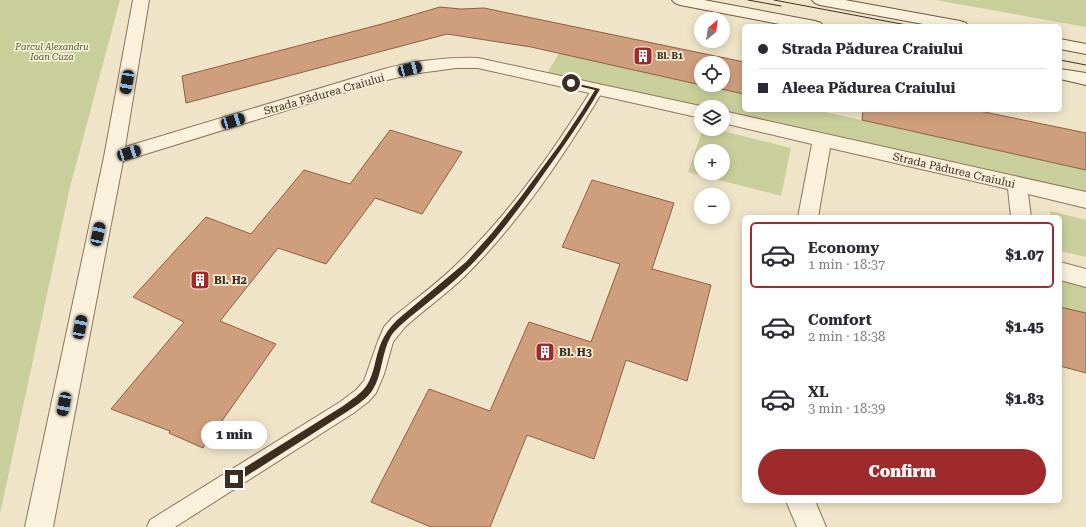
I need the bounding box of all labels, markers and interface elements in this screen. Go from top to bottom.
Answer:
north arrow [694,12,730,48]
map controls [694,12,730,224]
text: Strada Pădurea Craiului [782,40,963,58]
park label: Parcul Alexandru Ioan Cuza [14,42,89,62]
building icon: Bl. B1 [632,45,654,67]
place label: Bl. B1 [657,51,683,61]
button: locate [694,56,730,92]
car [397,60,423,78]
car [119,69,135,95]
street label: Strada Pădurea Craiului [262,71,387,118]
route start [562,74,580,92]
text: Aleea Pădurea Craiului [782,79,956,97]
button: layers [694,100,730,136]
car [220,112,246,130]
car [116,144,142,162]
button: + [694,144,730,180]
street label: Strada Pădurea Craiului [891,150,1017,191]
button: − [694,188,730,224]
car [90,221,106,247]
icon: car [760,237,796,273]
text: Economy [808,239,879,257]
text: $1.07 [1005,246,1044,264]
text: 1 min · 18:37 [808,257,885,272]
building icon: Bl. H2 [189,269,211,291]
place label: Bl. H2 [214,274,247,287]
icon: car [760,309,796,345]
text: Comfort [808,311,872,329]
car [72,314,88,340]
text: $1.45 [1005,318,1044,336]
text: 2 min · 18:38 [808,329,885,344]
building icon: Bl. H3 [534,341,556,363]
place label: Bl. H3 [559,346,592,359]
icon: car [760,381,796,417]
text: XL [808,383,829,401]
text: $1.83 [1005,390,1044,408]
car [56,391,72,417]
text: 3 min · 18:39 [808,401,885,416]
callout: 1 min [201,421,267,449]
text: 1 min [216,427,252,442]
button: Confirm [758,449,1046,495]
route end [225,470,243,488]

